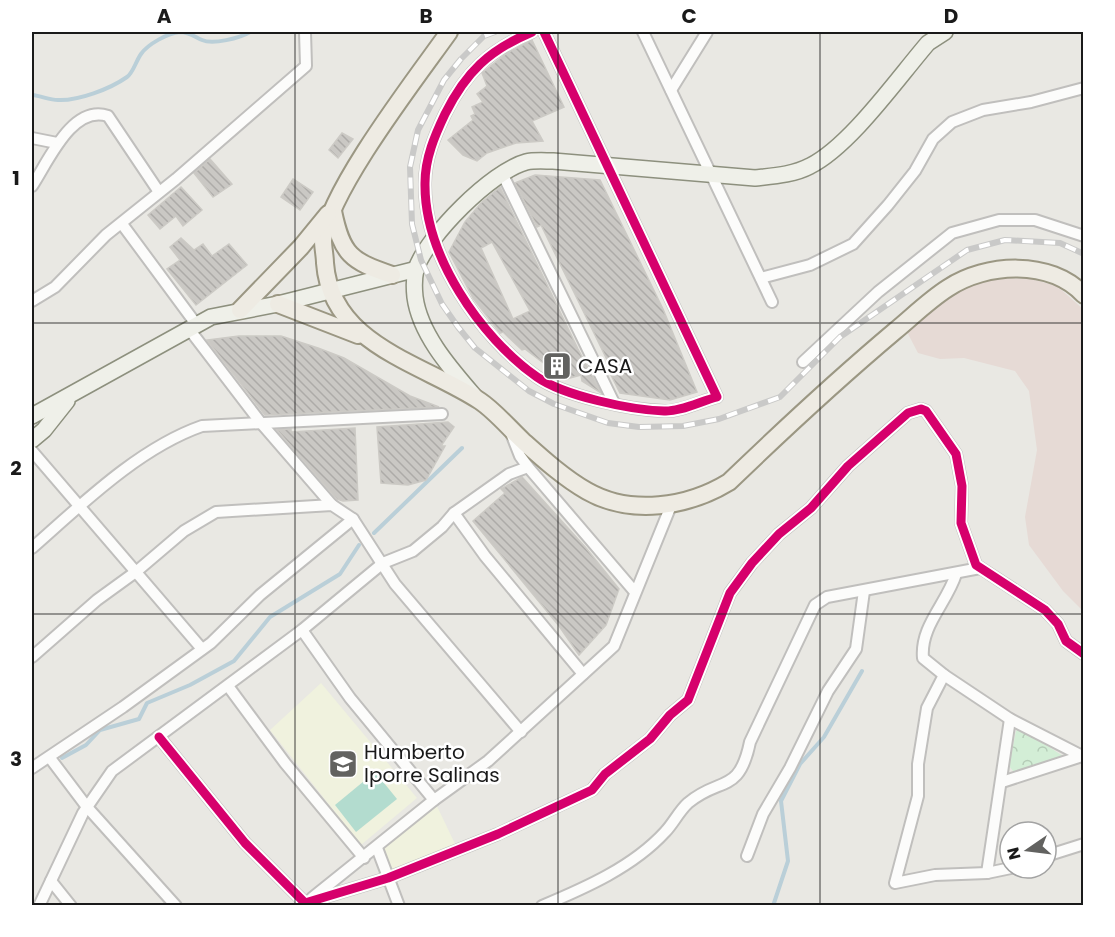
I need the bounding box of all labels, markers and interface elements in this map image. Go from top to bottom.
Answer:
text: A [157,2,172,30]
text: B [419,2,433,30]
text: C [681,2,697,30]
text: D [944,2,958,30]
text: 1 [12,164,20,192]
building icon: CASA [541,350,573,382]
place label: CASA [578,352,632,380]
text: 2 [10,454,22,482]
place label: Humberto Iporre Salinas [364,738,500,789]
text: 3 [10,745,22,773]
school or university icon: Humberto Iporre Salinas [327,748,359,780]
north arrow [998,820,1058,880]
text: N [1001,845,1027,862]

